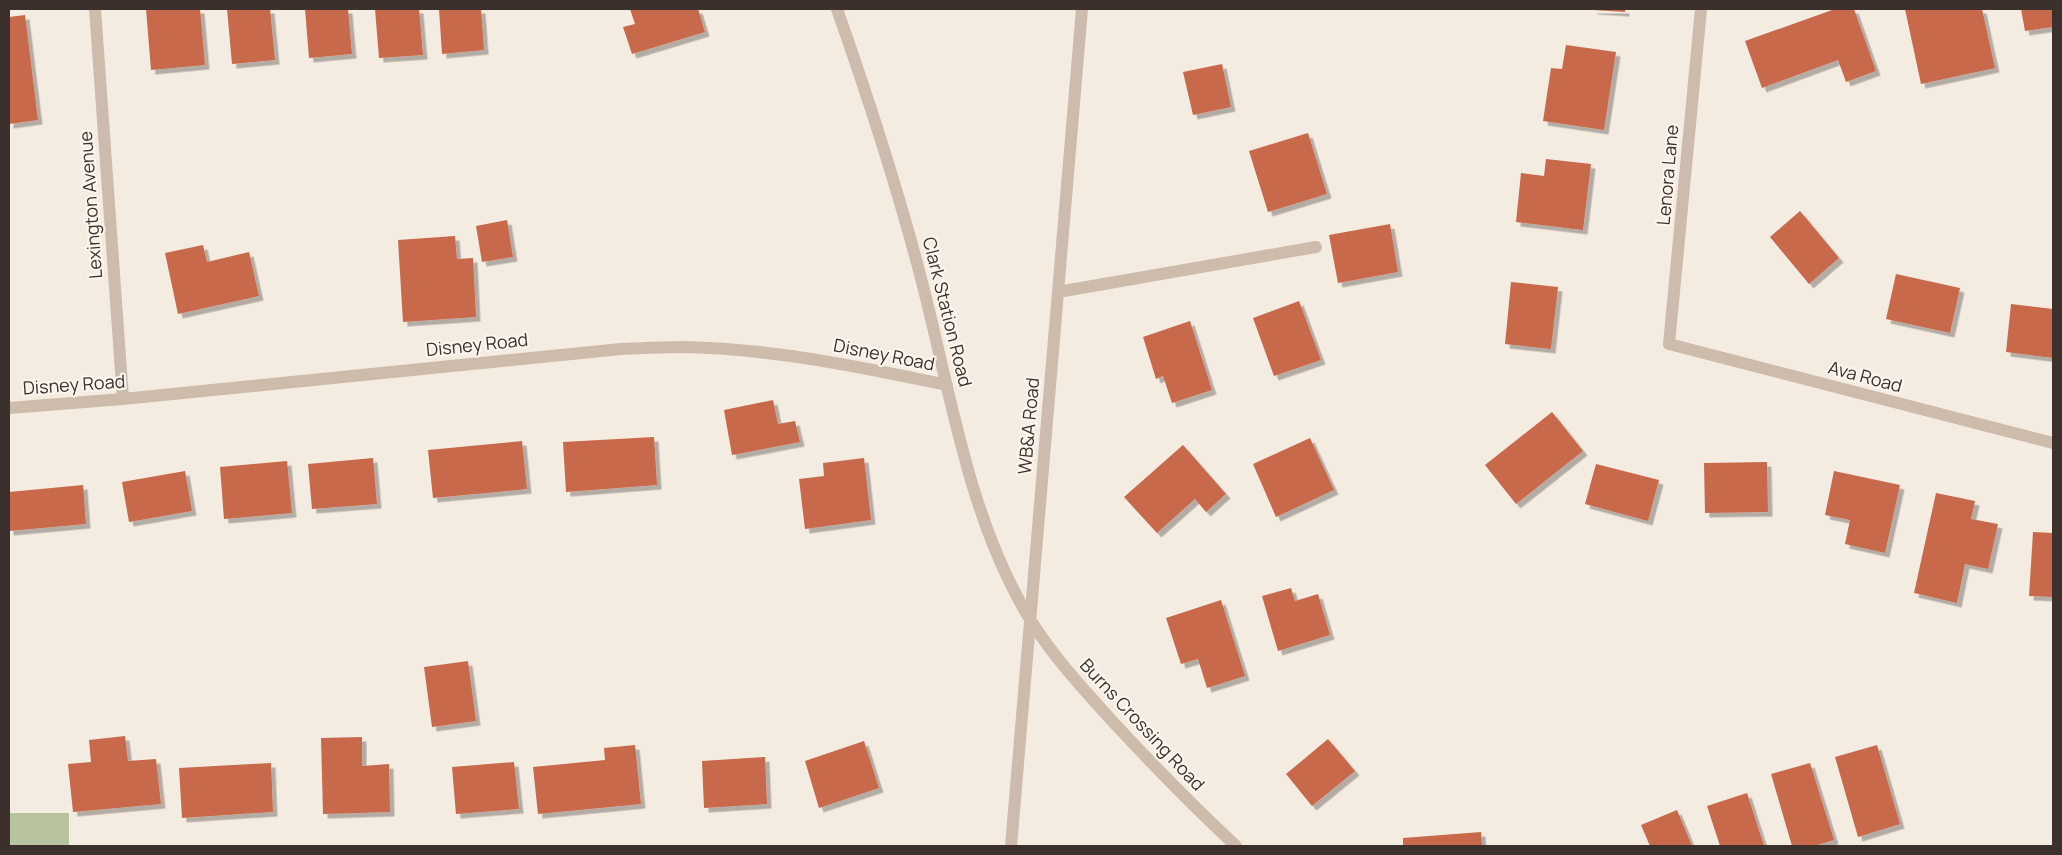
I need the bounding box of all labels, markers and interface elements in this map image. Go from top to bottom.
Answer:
street label: Lenora Lane [1651,124,1683,226]
street label: Lexington Avenue [73,131,107,280]
street label: Clark Station Road [918,234,978,389]
street label: Disney Road [425,327,529,361]
street label: Disney Road [832,332,937,376]
street label: Ava Road [1826,355,1905,397]
street label: Disney Road [22,368,126,400]
street label: WB&A Road [1012,376,1044,475]
street label: Burns Crossing Road [1075,653,1210,796]

